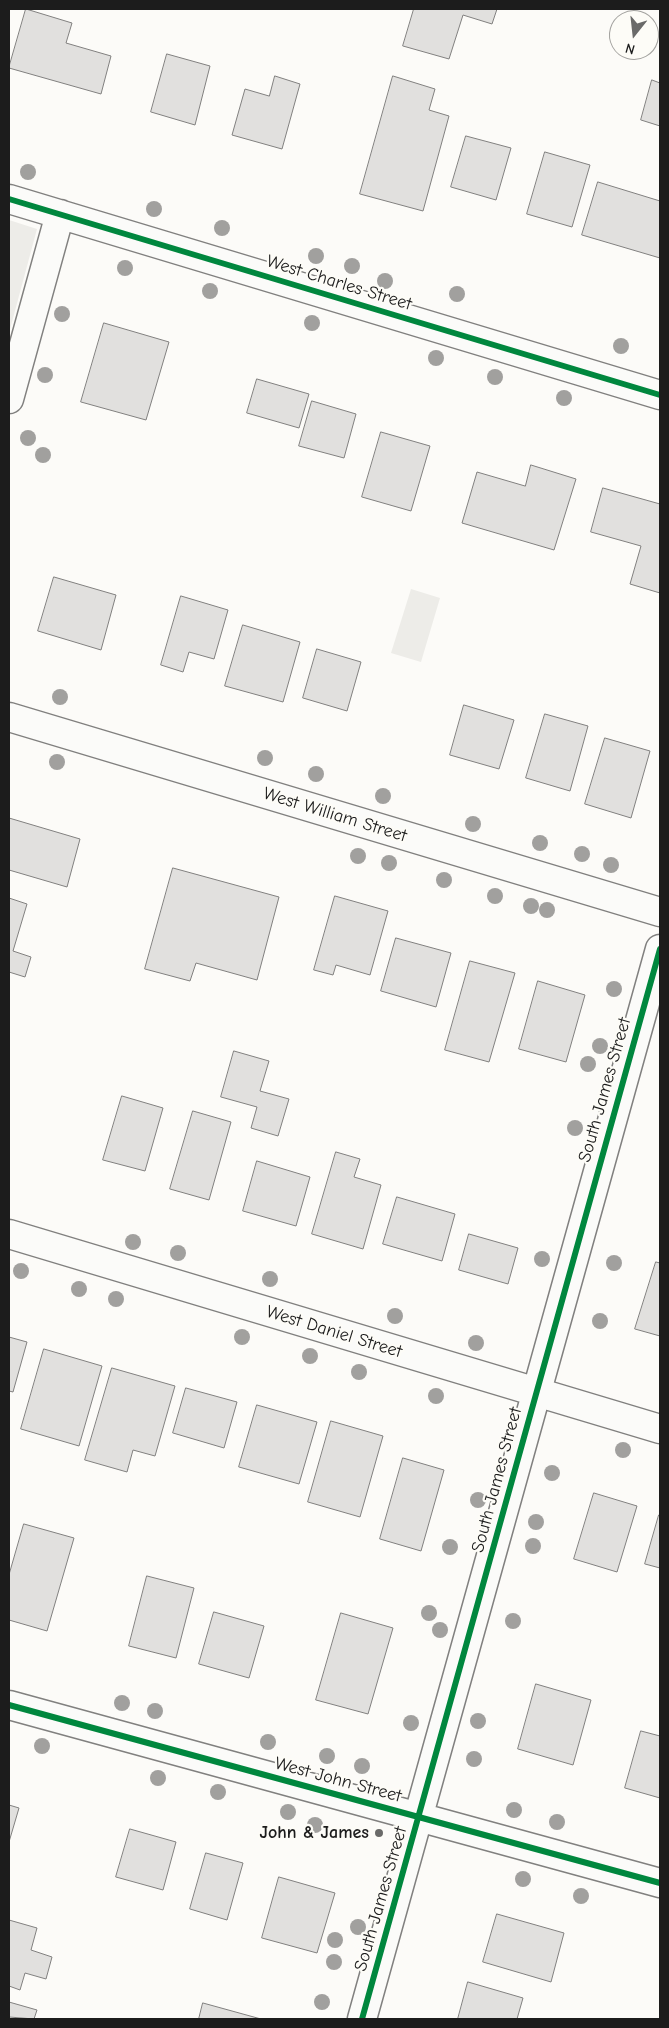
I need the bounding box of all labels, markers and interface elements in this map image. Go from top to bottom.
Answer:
north arrow [609,10,659,60]
text: N [623,40,637,58]
street label: West Charles Street [264,251,414,315]
street label: West William Street [261,783,409,847]
street label: South James Street [574,1015,636,1165]
street label: West Daniel Street [264,1301,404,1363]
street label: South James Street [467,1405,527,1555]
street label: West John Street [272,1753,404,1807]
place label: John & James [259,1822,369,1844]
street label: South James Street [350,1824,412,1974]
marker: John & James [373,1827,385,1839]

